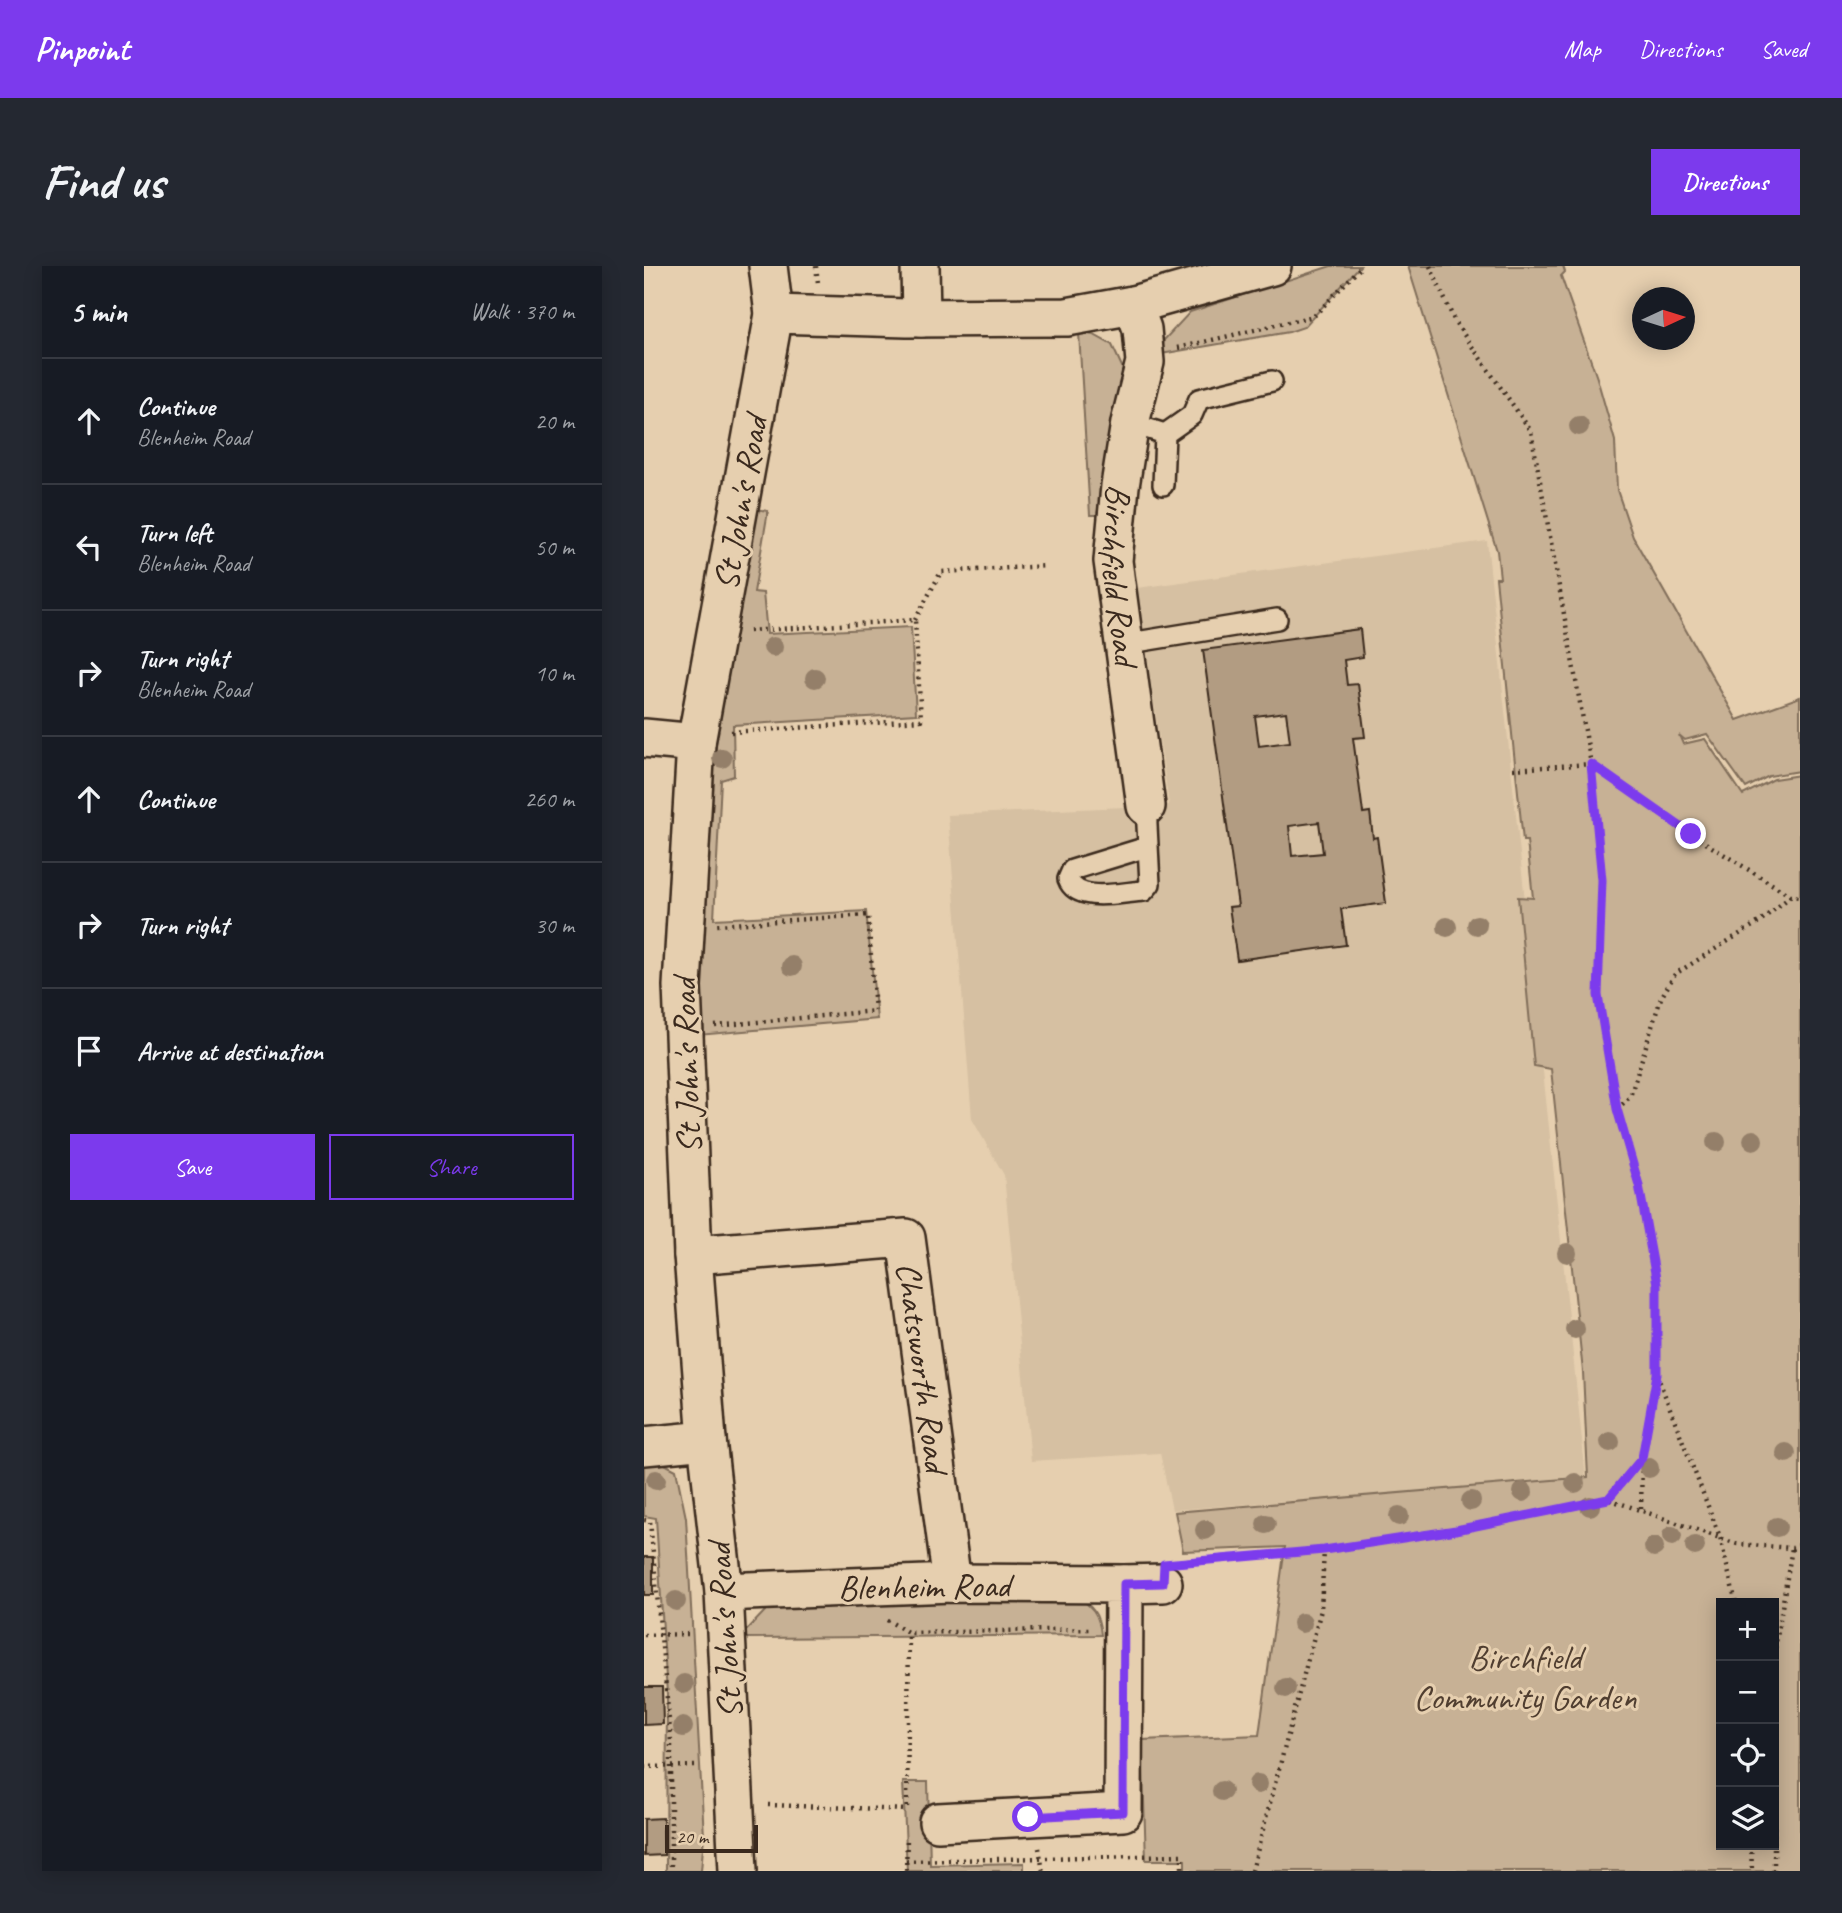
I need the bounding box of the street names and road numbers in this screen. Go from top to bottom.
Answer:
street label: St John's Road [703,408,779,593]
street label: Birchfield Road [1089,483,1150,673]
street label: St John's Road [661,972,712,1154]
street label: Chatsworth Road [886,1260,960,1480]
street label: St John's Road [696,1537,753,1720]
street label: Blenheim Road [838,1562,1016,1610]

